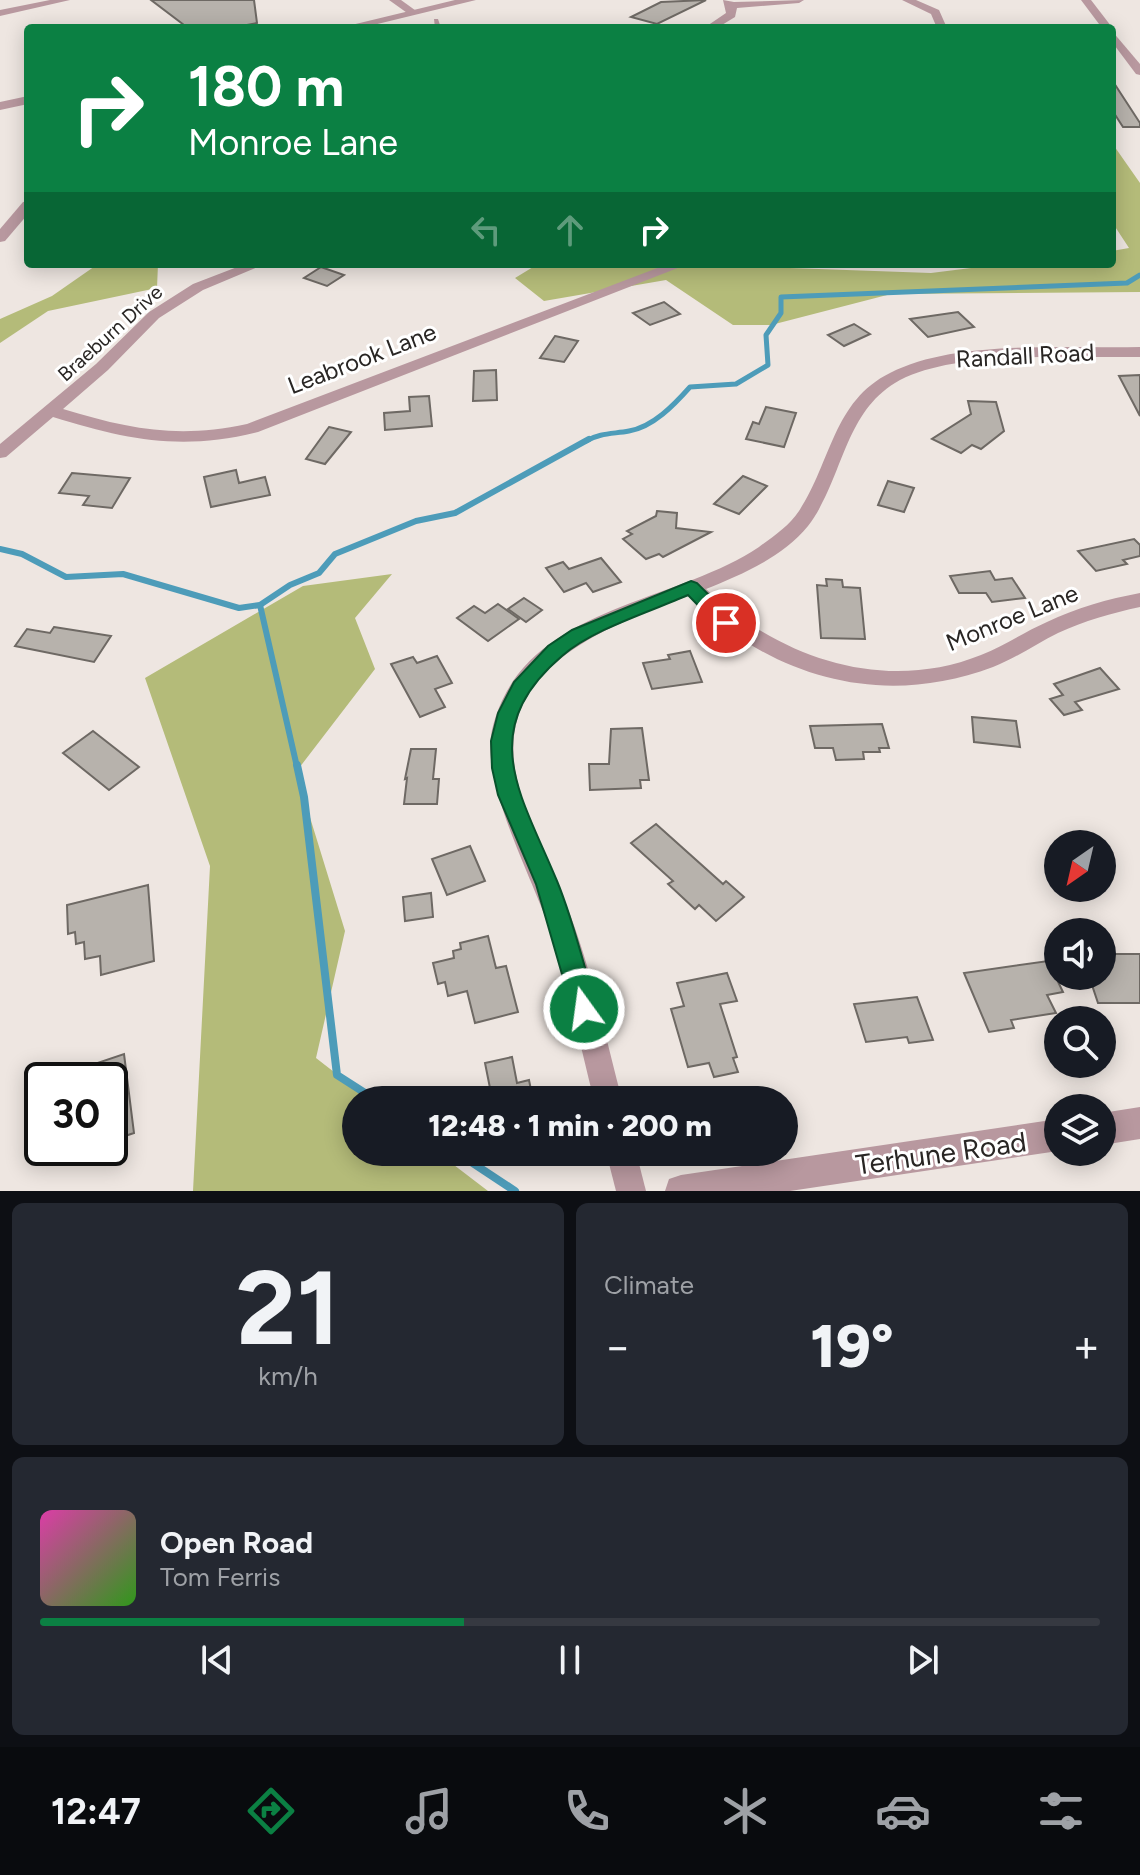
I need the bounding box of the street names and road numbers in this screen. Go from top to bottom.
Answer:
street label: Braeburn Drive [53,280,167,386]
street label: Leabrook Lane [284,317,440,400]
street label: Randall Road [955,337,1095,374]
street label: Monroe Lane [942,578,1082,657]
street label: Terhune Road [853,1124,1029,1182]

